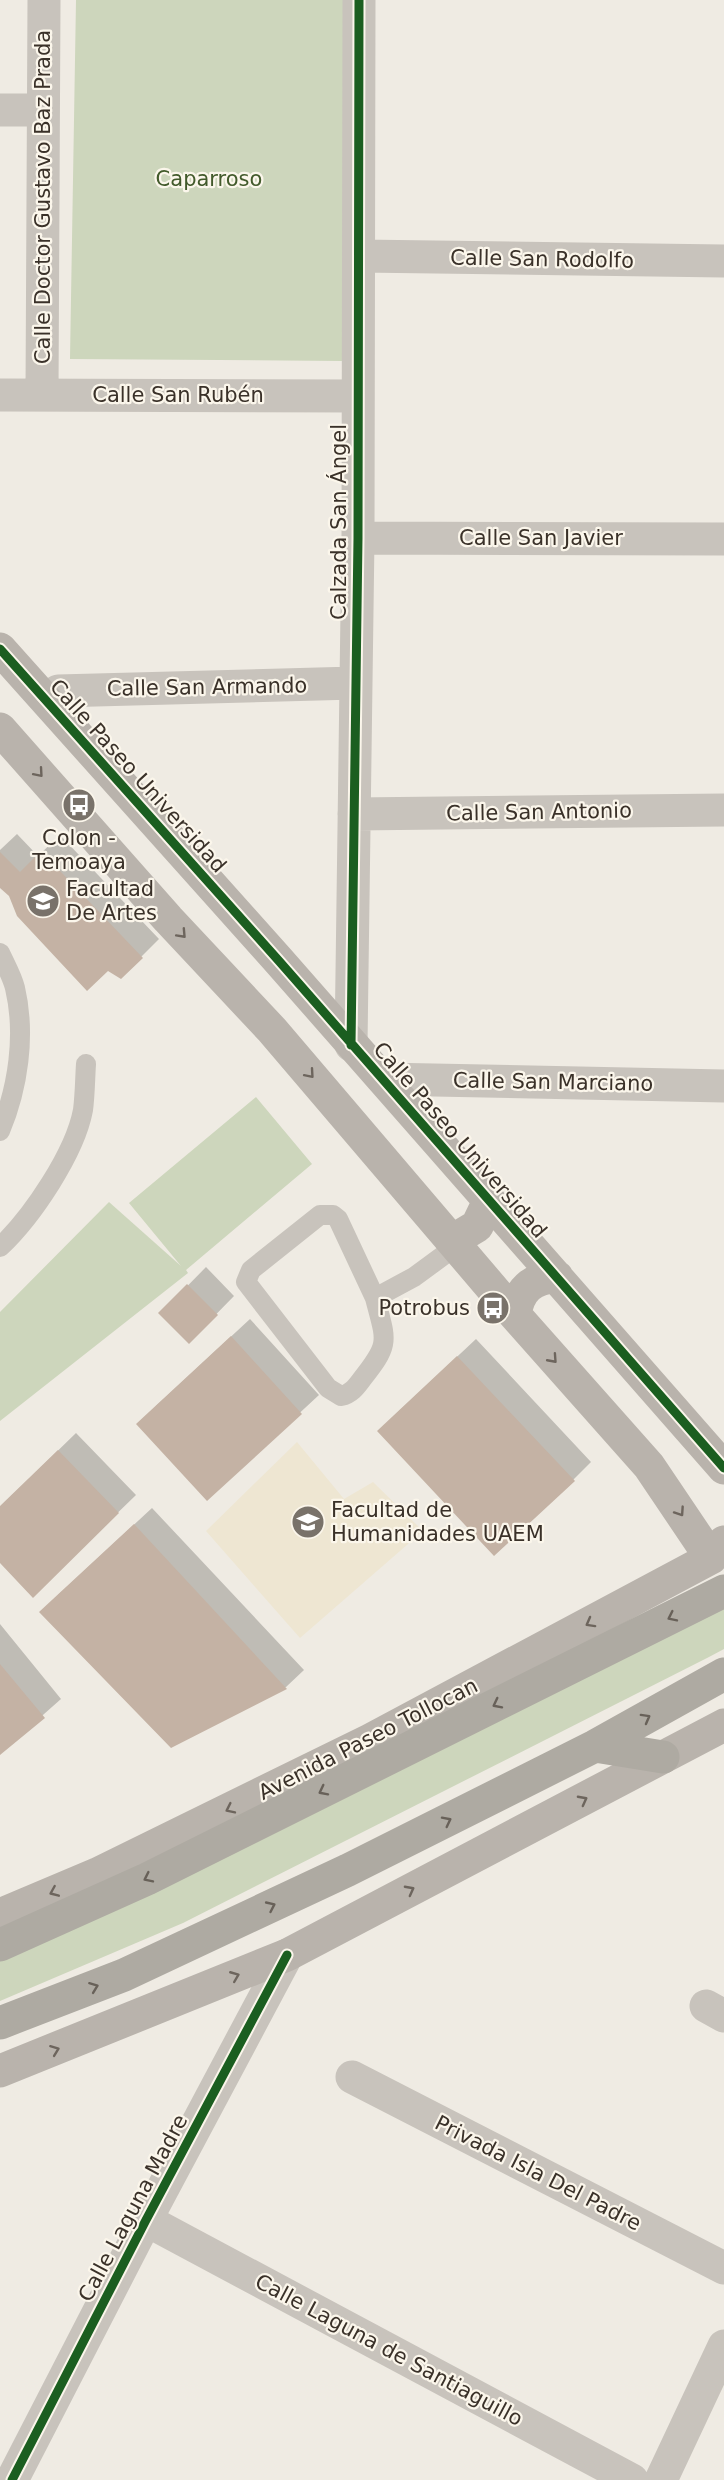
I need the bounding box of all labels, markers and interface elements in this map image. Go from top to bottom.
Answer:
street label: Calle Doctor Gustavo Baz Prada [31,30,55,364]
park label: Caparroso [156,167,262,191]
street label: Calle San Rodolfo [450,245,634,273]
street label: Calle San Rubén [92,383,264,407]
street label: Calzada San Ángel [326,424,351,620]
street label: Calle San Javier [459,526,623,550]
street label: Calle San Armando [107,673,307,701]
street label: Calle Paseo Universidad [45,674,231,878]
one-way arrow [32,766,43,777]
bus stop icon: Colon - Temoaya [61,787,97,823]
street label: Calle San Antonio [446,798,632,826]
place label: Colon - Temoaya [31,826,126,874]
place label: Facultad De Artes [66,877,157,925]
school or university icon: Facultad De Artes [25,883,61,919]
one-way arrow [175,928,186,938]
street label: Calle Paseo Universidad [368,1037,552,1243]
one-way arrow [303,1068,314,1079]
street label: Calle San Marciano [453,1068,653,1096]
bus stop icon: Potrobus [475,1290,511,1326]
place label: Potrobus [378,1296,470,1320]
one-way arrow [546,1352,557,1363]
place label: Facultad de Humanidades UAEM [331,1498,544,1546]
school or university icon: Facultad de Humanidades UAEM [290,1504,326,1540]
one-way arrow [673,1505,684,1516]
one-way arrow [667,1609,678,1621]
one-way arrow [586,1616,596,1627]
street label: Avenida Paseo Tollocan [254,1673,482,1805]
one-way arrow [493,1696,504,1708]
one-way arrow [640,1714,650,1725]
one-way arrow [318,1784,329,1795]
one-way arrow [576,1795,587,1807]
one-way arrow [226,1802,237,1814]
one-way arrow [440,1817,451,1828]
one-way arrow [144,1871,155,1883]
one-way arrow [49,1885,60,1897]
one-way arrow [404,1886,414,1897]
one-way arrow [265,1902,276,1914]
one-way arrow [229,1971,240,1983]
one-way arrow [88,1982,99,1994]
one-way arrow [48,2045,59,2057]
street label: Calle Laguna Madre [74,2110,192,2306]
street label: Privada Isla Del Padre [431,2111,645,2235]
street label: Calle Laguna de Santiaguillo [251,2269,527,2431]

